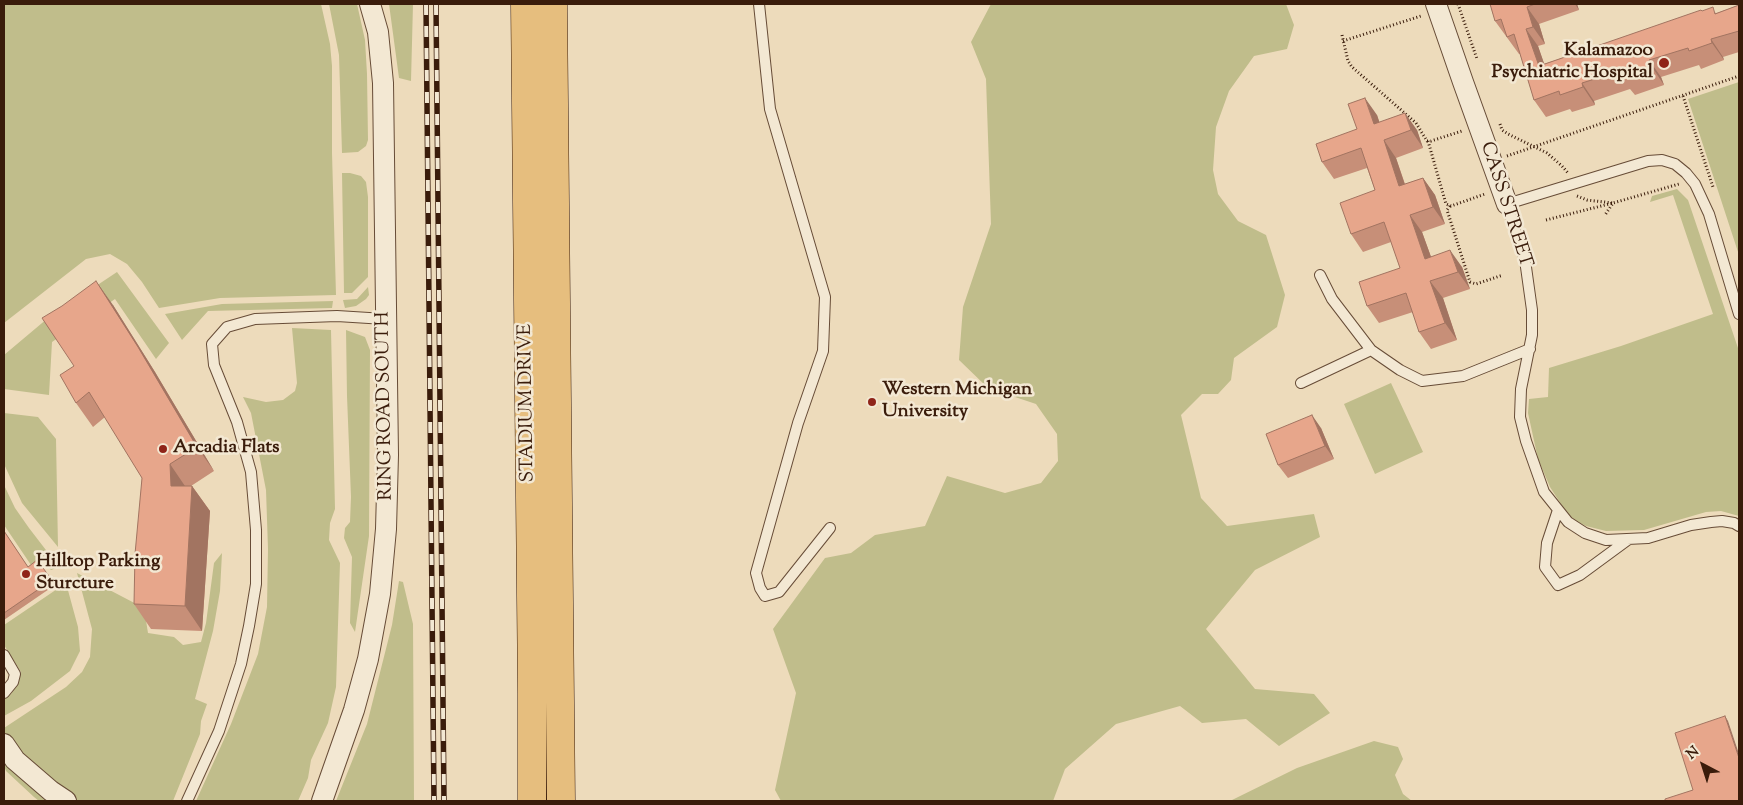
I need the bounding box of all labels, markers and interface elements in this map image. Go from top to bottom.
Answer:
place label: Kalamazoo Psychiatric Hospital [1492,41,1653,85]
marker: Kalamazoo Psychiatric Hospital [1657,56,1671,70]
street label: CASS STREET [1474,139,1536,271]
street label: RING ROAD SOUTH [373,311,399,501]
street label: STADIUM DRIVE [515,324,541,482]
place label: Western Michigan University [882,380,1032,424]
marker: Western Michigan University [866,396,878,408]
place label: Arcadia Flats [173,438,280,460]
marker: Arcadia Flats [157,443,169,455]
place label: Hilltop Parking Sturcture [36,552,160,596]
marker: Hilltop Parking Sturcture [20,568,32,580]
north arrow [1678,740,1728,790]
text: N [1683,742,1704,765]

